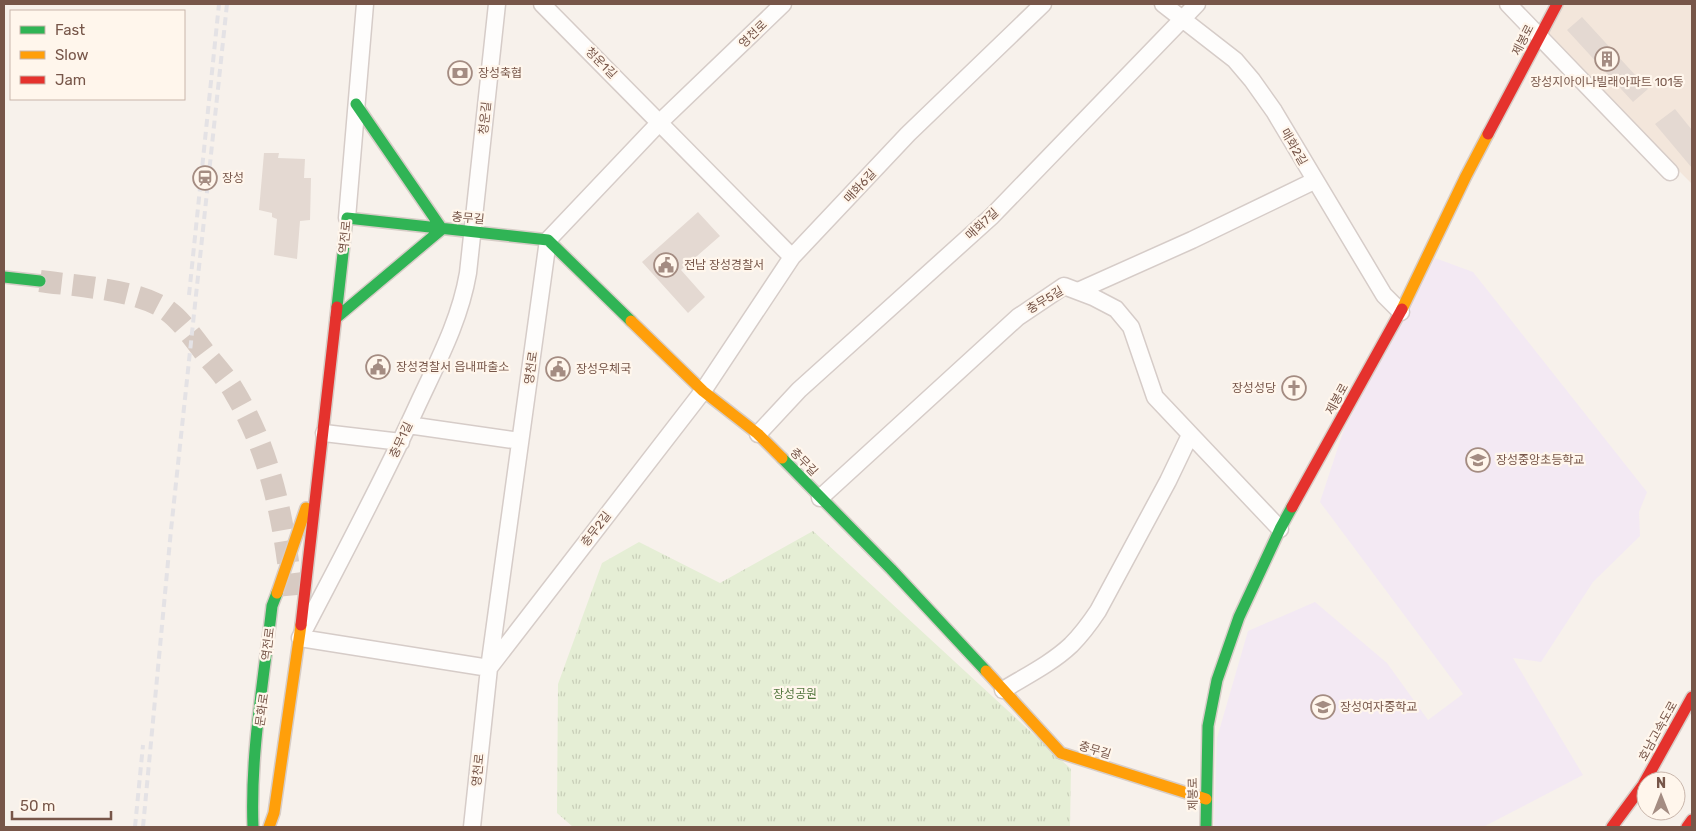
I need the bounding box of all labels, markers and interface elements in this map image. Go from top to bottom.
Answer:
legend [10,10,185,100]
street label: 영천로 [736,17,770,51]
text: Fast [55,21,85,39]
street label: 제봉로 [1509,22,1537,58]
street label: 청운1길 [583,45,619,81]
text: Slow [55,46,88,64]
building icon: 장성지아이나빌래아파트 101동 [1594,46,1620,72]
bank icon: 장성축협 [447,60,473,86]
place label: 장성축협 [478,66,522,80]
text: Jam [55,71,86,89]
place label: 장성지아이나빌래아파트 101동 [1530,75,1684,89]
street label: 청운길 [476,101,494,135]
street label: 매화2길 [1278,126,1310,168]
station icon: 장성 [192,165,218,191]
street label: 매화6길 [841,166,879,206]
place label: 장성 [222,171,244,185]
street label: 매화7길 [963,205,1001,243]
street label: 충무길 [451,210,485,226]
street label: 역전로 [336,220,354,254]
public building icon: 전남 장성경찰서 [653,252,679,278]
place label: 전남 장성경찰서 [684,258,764,272]
street label: 충무5길 [1024,284,1066,316]
street label: 영천로 [522,351,540,385]
public building icon: 장성경찰서 읍내파출소 [365,354,391,380]
public building icon: 장성우체국 [545,356,571,382]
place label: 장성경찰서 읍내파출소 [396,360,509,374]
place label: 장성우체국 [576,362,631,376]
church icon: 장성성당 [1281,375,1307,401]
place label: 장성성당 [1232,381,1276,395]
street label: 제봉로 [1323,381,1351,417]
street label: 충무1길 [387,420,415,460]
street label: 충무길 [787,445,821,479]
school or university icon: 장성중앙초등학교 [1465,447,1491,473]
place label: 장성중앙초등학교 [1496,453,1584,467]
street label: 충무2길 [578,509,614,549]
street label: 역전로 [259,627,277,661]
park label: 장성공원 [773,687,817,701]
street label: 문화로 [253,693,271,727]
school or university icon: 장성여자중학교 [1310,694,1336,720]
street label: 호남고속도로 [1636,699,1680,763]
place label: 장성여자중학교 [1340,700,1417,714]
street label: 충무길 [1077,738,1113,762]
street label: 영천로 [469,753,487,787]
north arrow [1636,771,1686,821]
text: N [1656,775,1666,792]
street label: 제봉로 [1186,777,1200,811]
scale bar [12,788,111,820]
text: 50 m [20,797,55,815]

